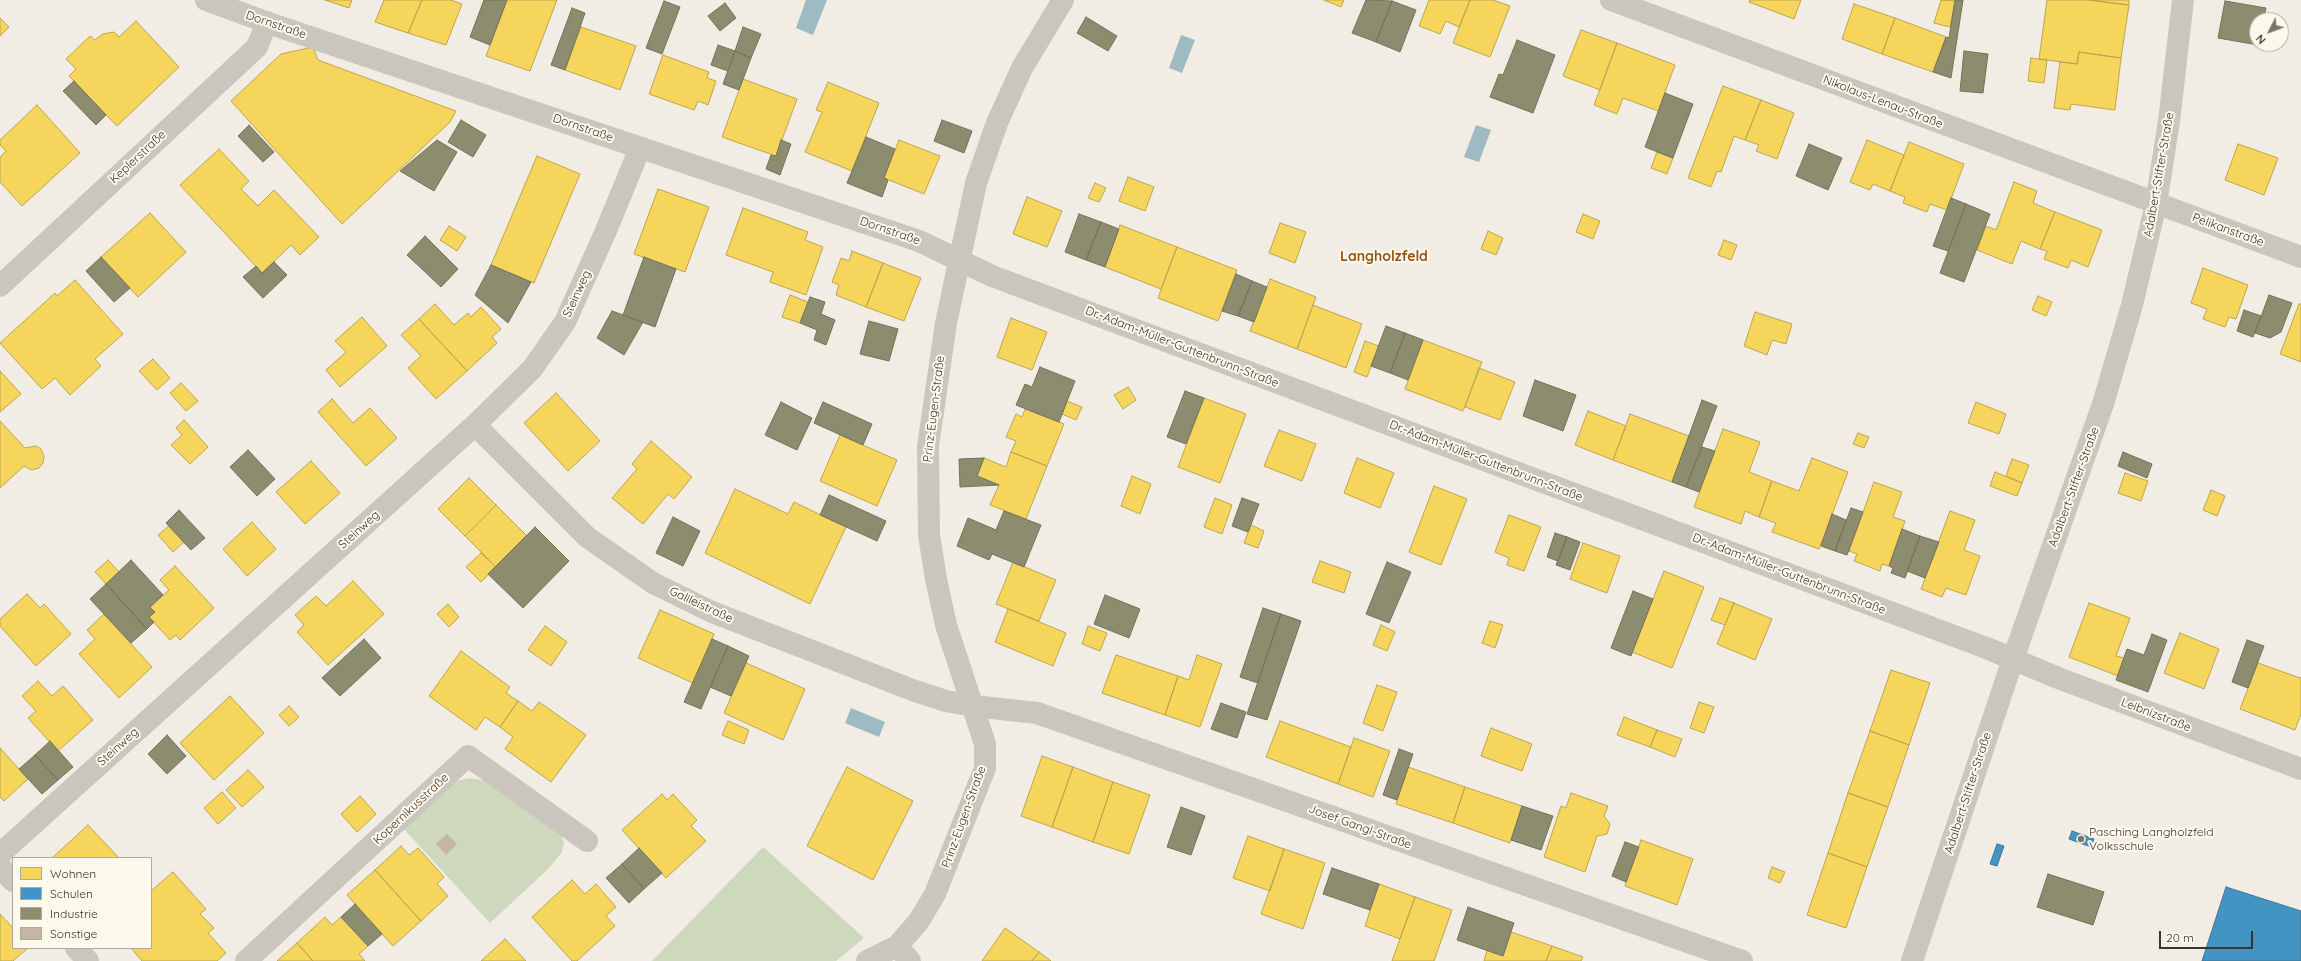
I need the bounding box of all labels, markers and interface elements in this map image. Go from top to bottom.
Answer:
street label: Dornstraße [244,8,308,42]
north arrow [2249,12,2289,52]
text: N [2253,32,2269,47]
street label: Nikolaus-Lenau-Straße [1821,72,1945,132]
street label: Dornstraße [551,111,615,145]
street label: Adalbert-Stifter-Straße [2141,111,2177,239]
street label: Keplerstraße [107,127,169,187]
street label: Pelikanstraße [2190,210,2266,250]
street label: Dornstraße [858,214,922,248]
district label: Langholzfeld [1340,249,1428,265]
street label: Steinweg [560,268,594,320]
street label: Dr.-Adam-Müller-Guttenbrunn-Straße [1083,303,1281,391]
street label: Prinz-Eugen-Straße [920,355,948,463]
street label: Dr.-Adam-Müller-Guttenbrunn-Straße [1387,417,1585,505]
street label: Adalbert-Stifter-Straße [2046,425,2102,549]
street label: Steinweg [336,508,382,552]
street label: Dr.-Adam-Müller-Guttenbrunn-Straße [1690,530,1888,618]
street label: Galileistraße [667,584,735,626]
street label: Leibnizstraße [2119,695,2193,735]
street label: Steinweg [95,725,141,769]
street label: Adalbert-Stifter-Straße [1942,730,1994,856]
street label: Prinz-Eugen-Straße [939,764,989,870]
street label: Kopernikusstraße [370,770,452,848]
street label: Josef Gangl-Straße [1307,802,1413,852]
place label: Pasching Langholzfeld Volksschule [2089,825,2214,853]
marker: Pasching Langholzfeld Volksschule [2076,834,2086,844]
legend [12,857,152,949]
text: Wohnen [50,866,96,881]
text: Schulen [50,886,93,901]
text: Industrie [50,906,98,921]
scale bar [2161,923,2255,949]
text: Sonstige [50,926,97,941]
text: 20 m [2166,930,2194,945]

